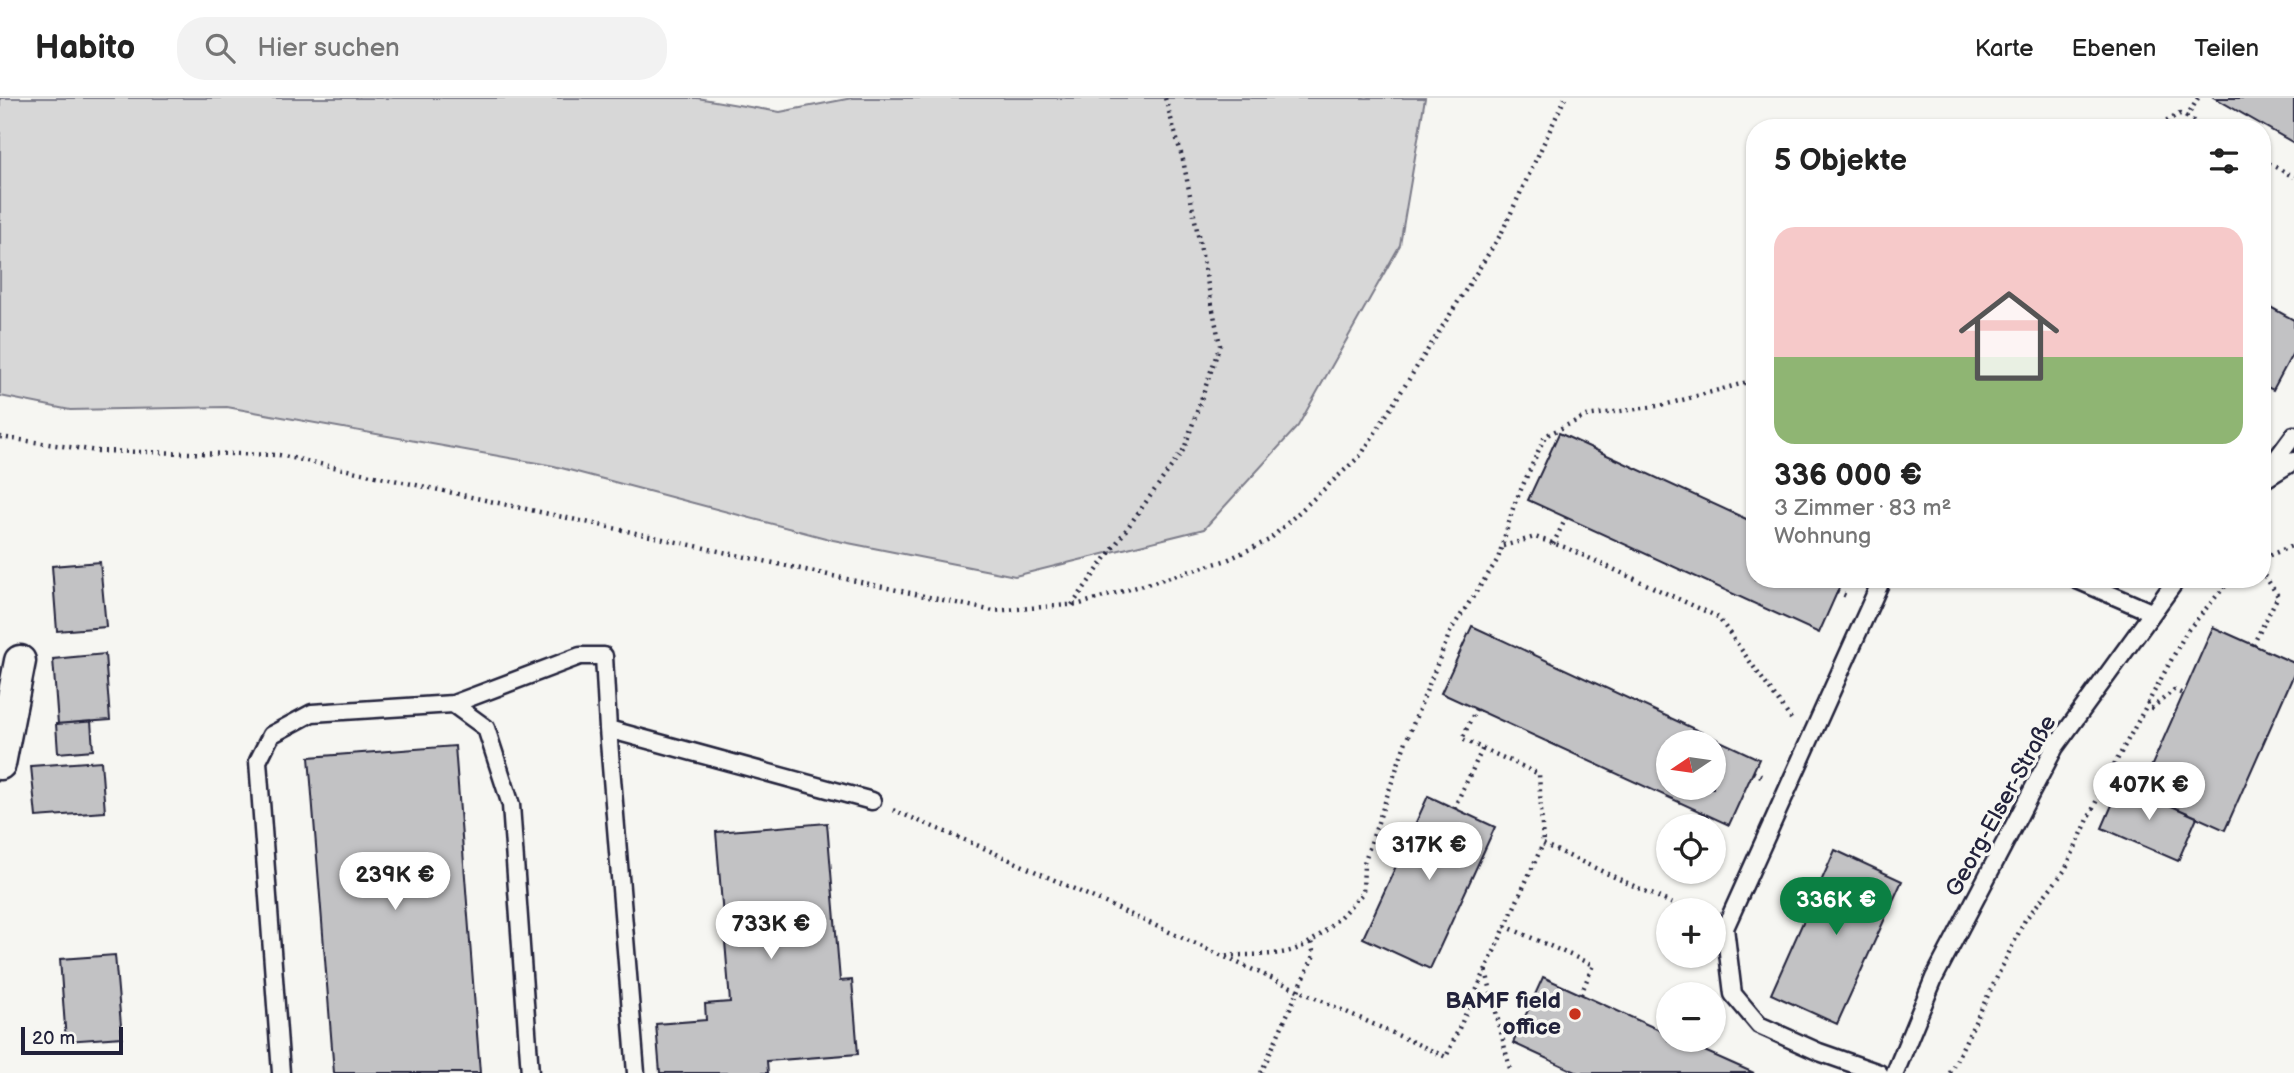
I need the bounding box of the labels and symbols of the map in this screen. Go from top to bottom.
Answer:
street label: Georg-Elser-Straße [1940,710,2062,902]
north arrow [1656,730,1726,800]
pin: 407K € [2092,762,2206,822]
pin: 317K € [1372,822,1486,882]
pin: 239K € [338,852,452,912]
pin: 336K € [1779,878,1893,937]
pin: 733K € [714,902,828,961]
place label: BAMF field office [1445,987,1561,1041]
marker: BAMF field office [1567,1006,1583,1022]
scale bar [21,1024,122,1056]

